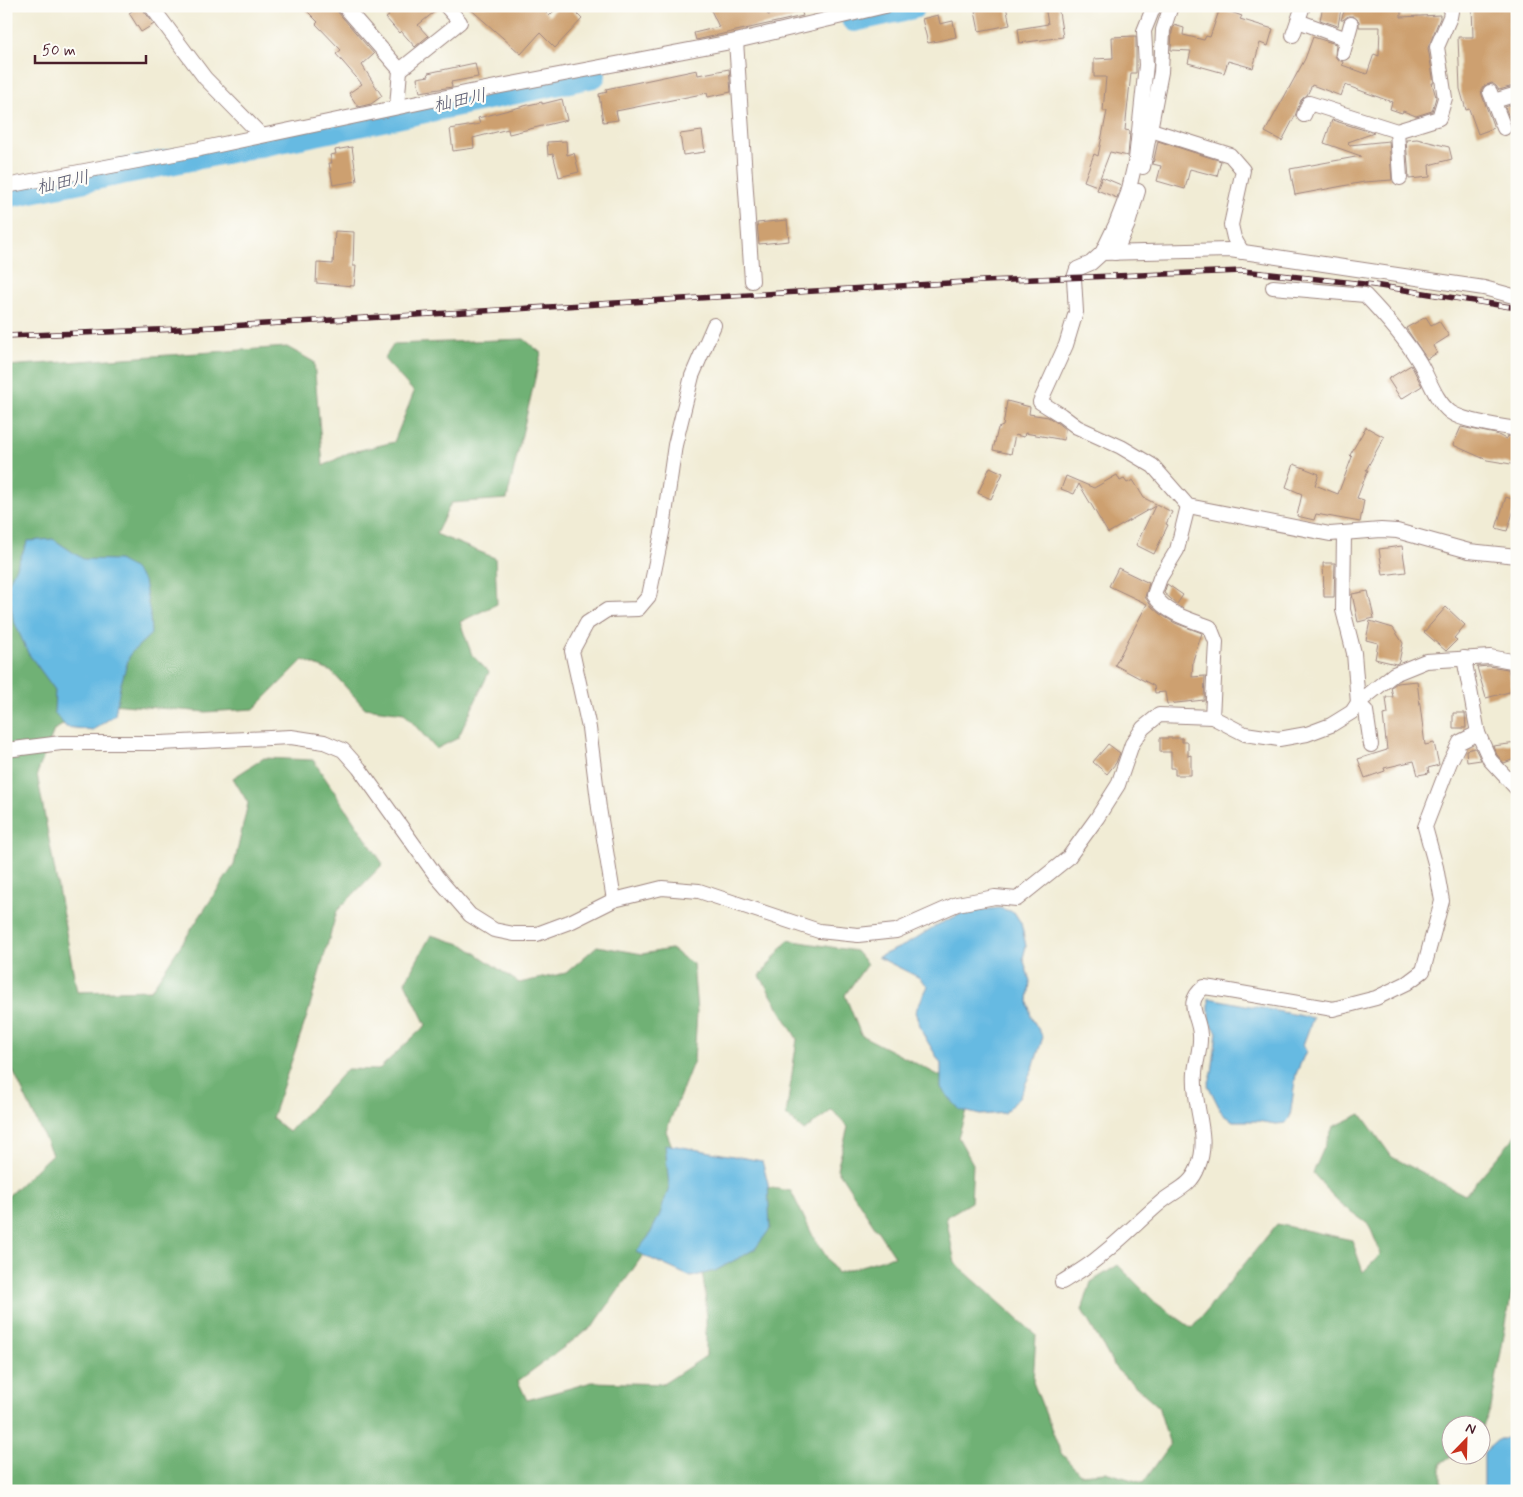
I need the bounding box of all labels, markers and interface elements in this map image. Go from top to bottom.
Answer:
scale bar [35,32,146,64]
text: 50 m [42,41,76,61]
water label: 杣田川 [431,84,489,118]
water label: 杣田川 [34,166,92,200]
north arrow [1440,1414,1490,1464]
text: N [1463,1419,1478,1439]

